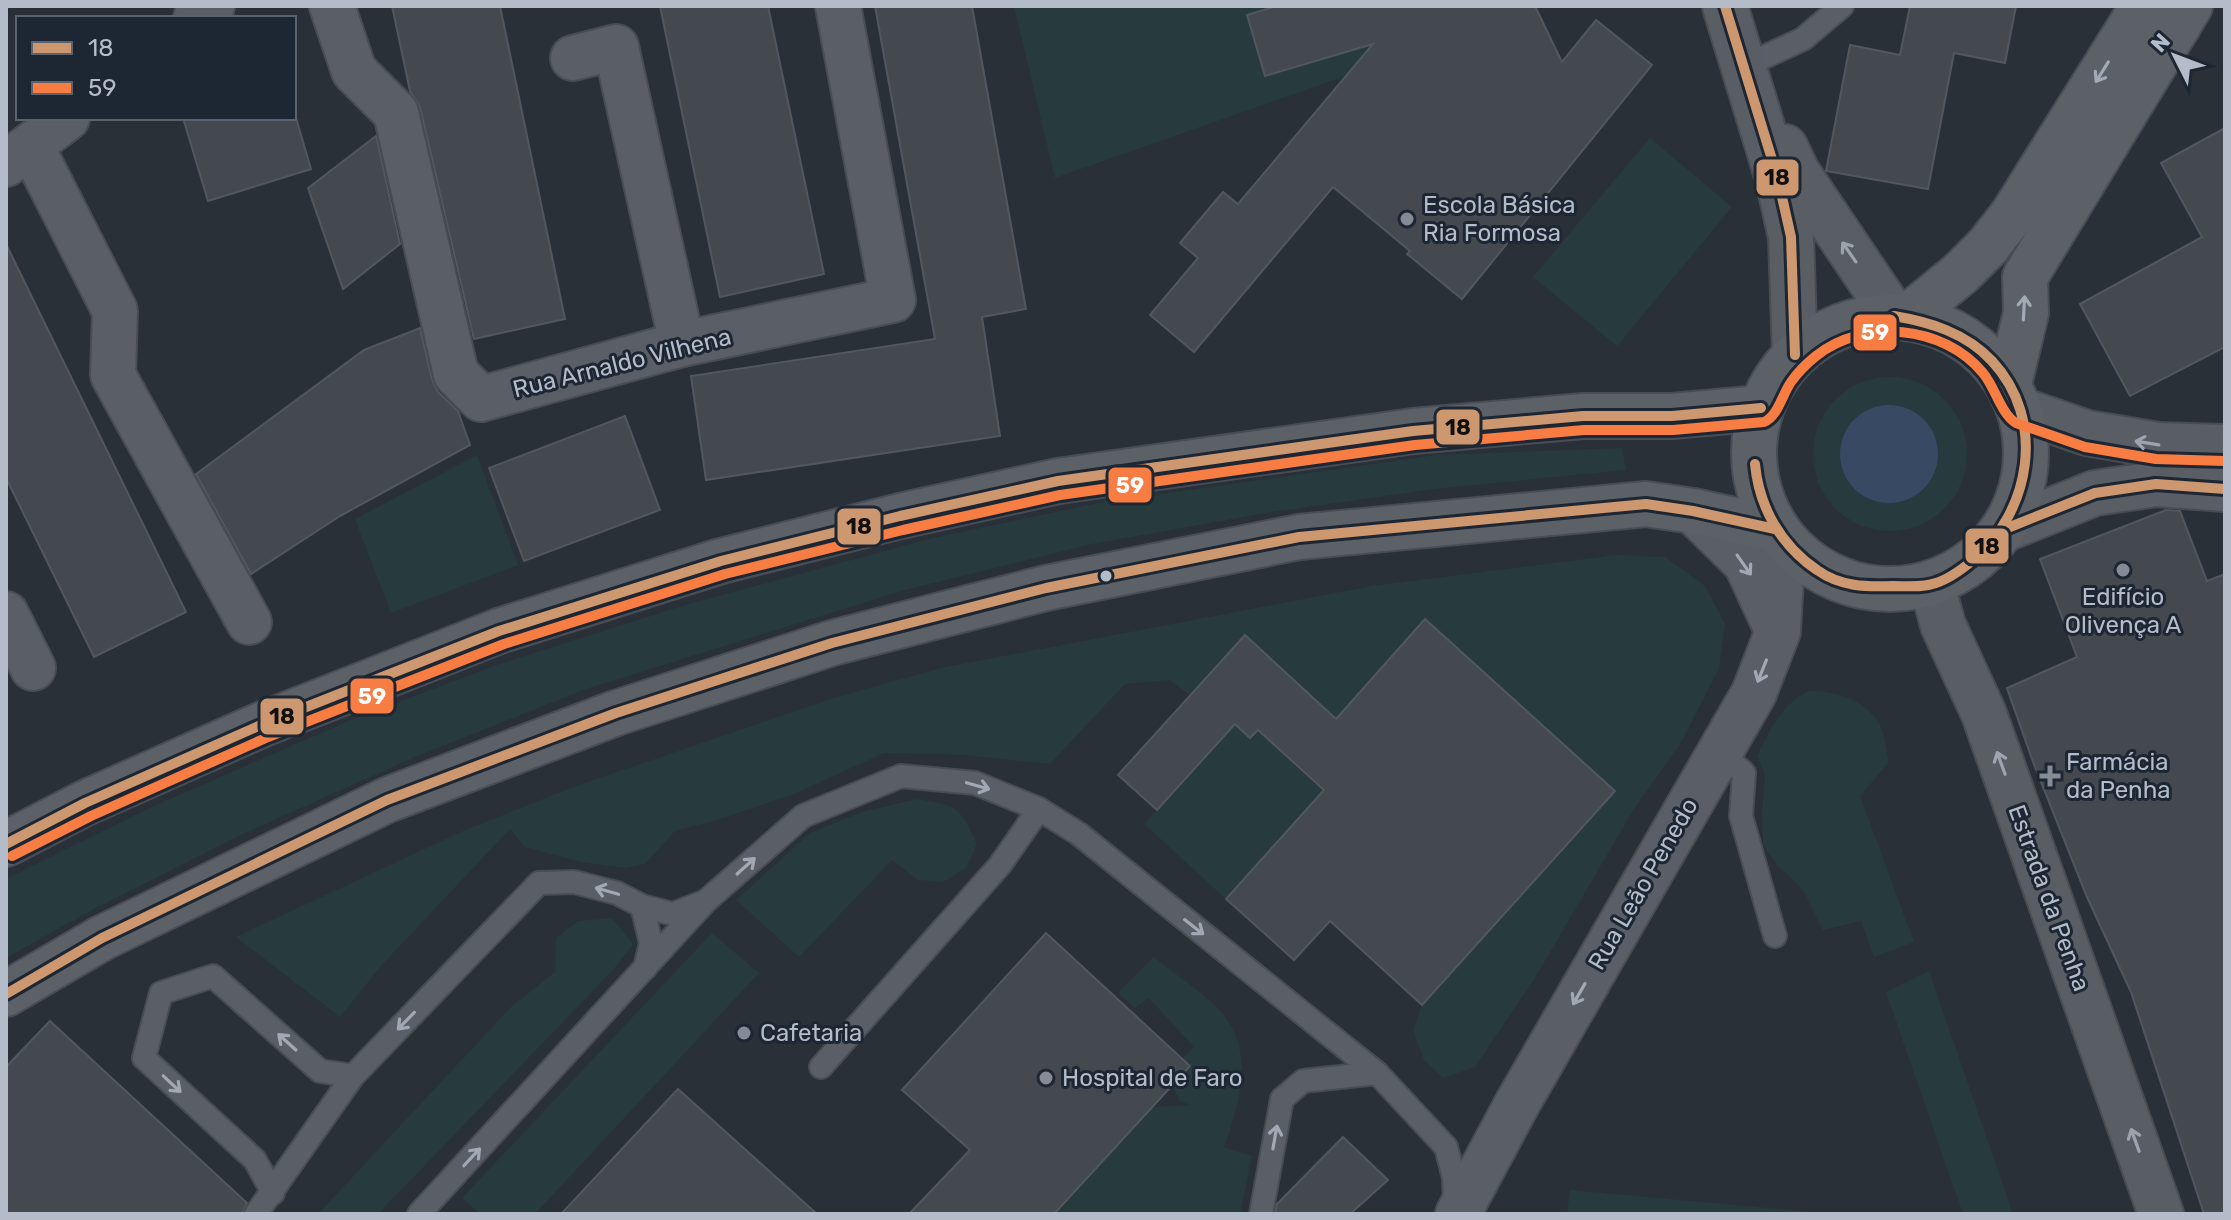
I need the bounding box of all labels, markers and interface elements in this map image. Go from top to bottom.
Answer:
legend [16,16,296,120]
north arrow [2135,16,2215,96]
text: N [2145,28,2176,58]
text: 18 [88,34,114,62]
one-way arrow [2093,60,2109,83]
text: 59 [88,74,117,102]
line badge: 18 [1755,158,1800,197]
text: 18 [1764,164,1790,191]
place label: Escola Básica Ria Formosa [1423,191,1576,247]
marker: Escola Básica Ria Formosa [1398,210,1416,228]
one-way arrow [1841,242,1857,264]
one-way arrow [2017,295,2032,322]
line badge: 59 [1852,313,1898,352]
text: 59 [1861,319,1889,346]
street label: Rua Arnaldo Vilhena [510,322,734,404]
line badge: 18 [1435,408,1481,446]
text: 18 [1445,414,1471,441]
one-way arrow [2135,435,2160,450]
line badge: 59 [1107,466,1153,504]
text: 59 [1116,472,1144,499]
line badge: 18 [836,507,882,546]
text: 18 [846,513,872,540]
line badge: 18 [1964,527,2010,565]
text: 18 [1974,533,2000,560]
one-way arrow [1735,554,1752,575]
marker: Edifício Olivença A [2114,561,2132,579]
unlabelled marker [1098,568,1114,584]
place label: Edifício Olivença A [2065,583,2181,639]
one-way arrow [1754,658,1769,683]
line badge: 59 [349,677,395,715]
text: 59 [358,683,386,710]
line badge: 18 [259,697,305,736]
text: 18 [269,703,295,730]
place label: Farmácia da Penha [2066,748,2171,804]
one-way arrow [1993,752,2007,776]
marker: Farmácia da Penha [2041,767,2059,785]
one-way arrow [965,780,991,795]
street label: Rua Leão Penedo [1582,793,1704,975]
street label: Estrada da Penha [2002,801,2096,995]
one-way arrow [736,857,756,875]
one-way arrow [594,883,620,898]
one-way arrow [1183,919,1204,936]
one-way arrow [1571,982,1587,1005]
one-way arrow [397,1011,416,1031]
place label: Cafetaria [760,1019,862,1047]
marker: Cafetaria [735,1024,753,1042]
one-way arrow [277,1033,298,1052]
place label: Hospital de Faro [1062,1064,1242,1092]
marker: Hospital de Faro [1037,1069,1055,1087]
one-way arrow [162,1075,182,1093]
one-way arrow [1268,1125,1283,1150]
one-way arrow [2126,1128,2141,1153]
one-way arrow [462,1147,481,1167]

